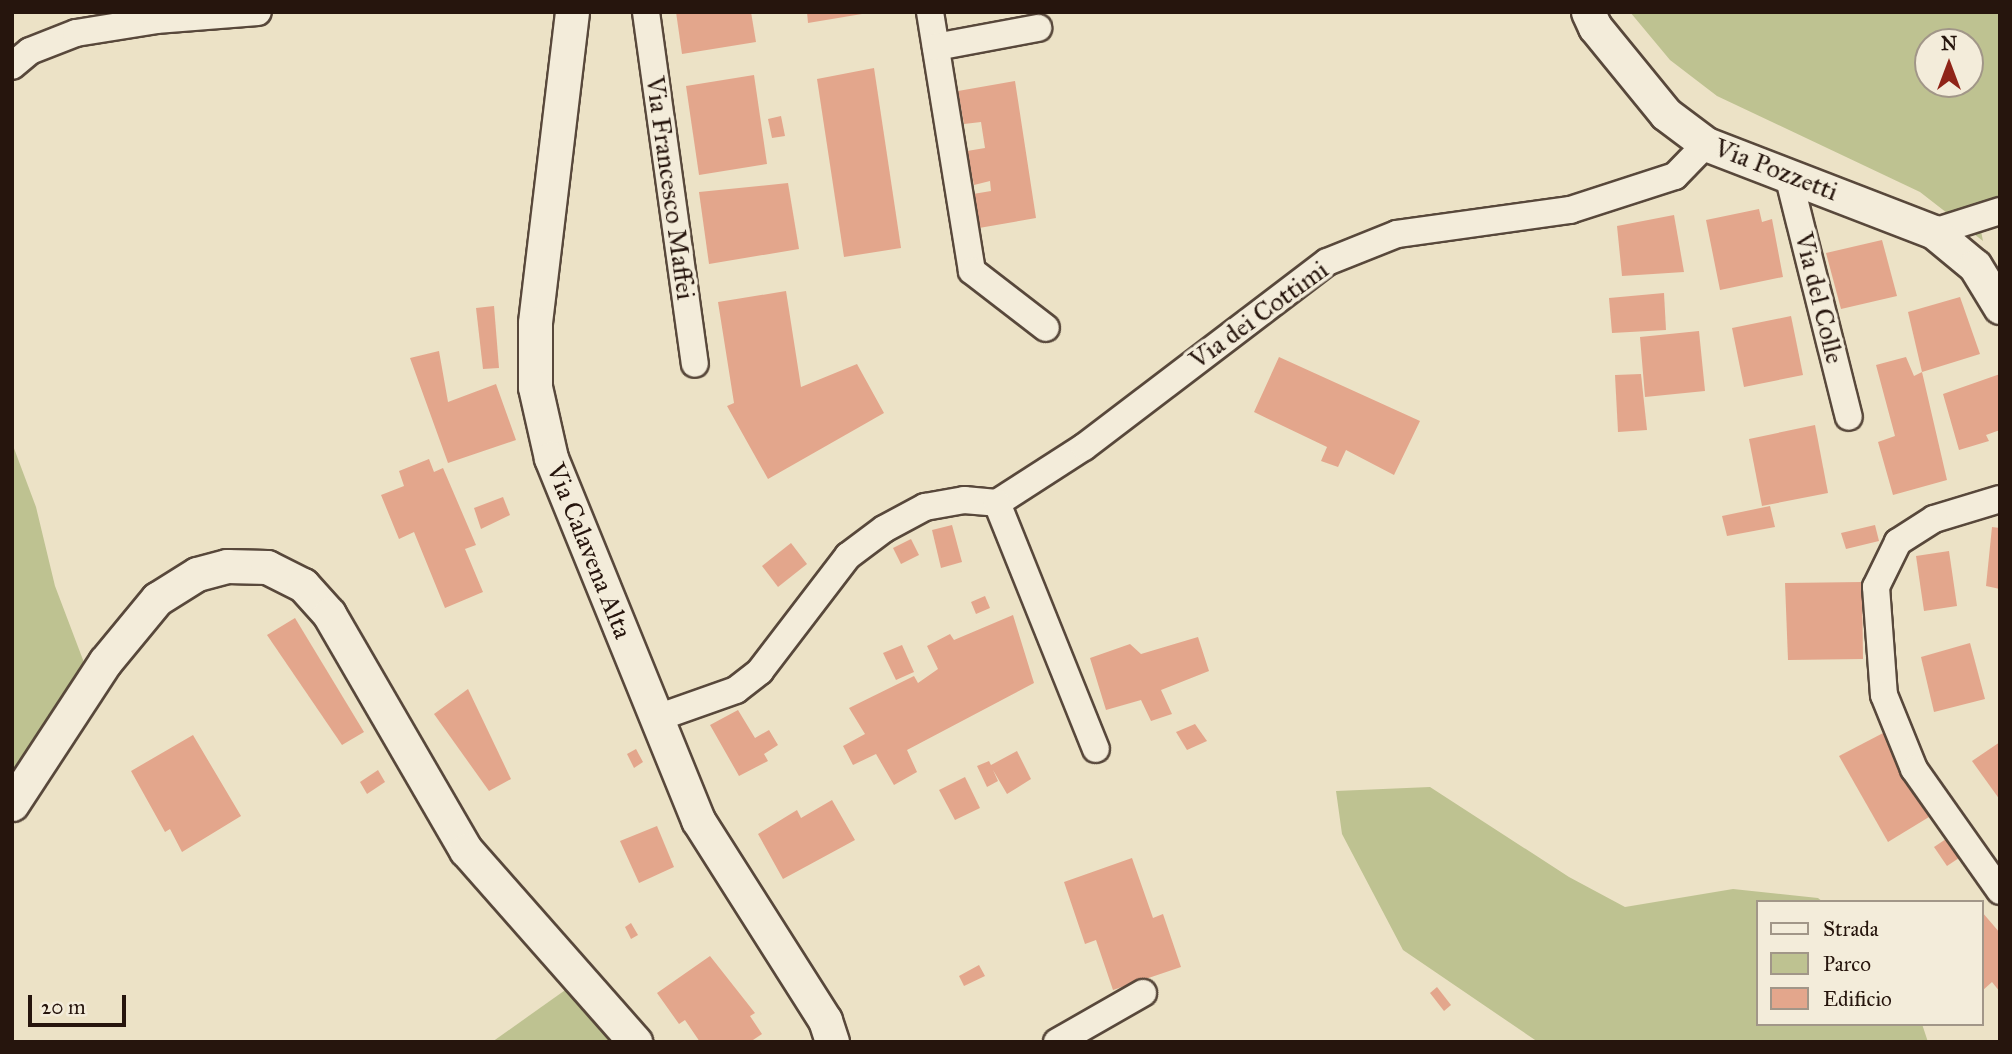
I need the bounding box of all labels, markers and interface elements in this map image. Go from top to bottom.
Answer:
north arrow [1914,28,1984,98]
text: N [1941,32,1957,55]
street label: Via Francesco Maffei [639,74,701,302]
street label: Via Pozzetti [1710,132,1842,208]
street label: Via del Colle [1788,229,1850,367]
street label: Via dei Cottimi [1183,254,1335,376]
street label: Via Calavena Alta [540,459,638,643]
legend [1756,900,1984,1026]
text: Strada [1823,916,1879,942]
text: Parco [1823,951,1871,977]
scale bar [32,981,130,1025]
text: Edificio [1823,986,1892,1012]
text: 20 m [41,994,86,1020]

